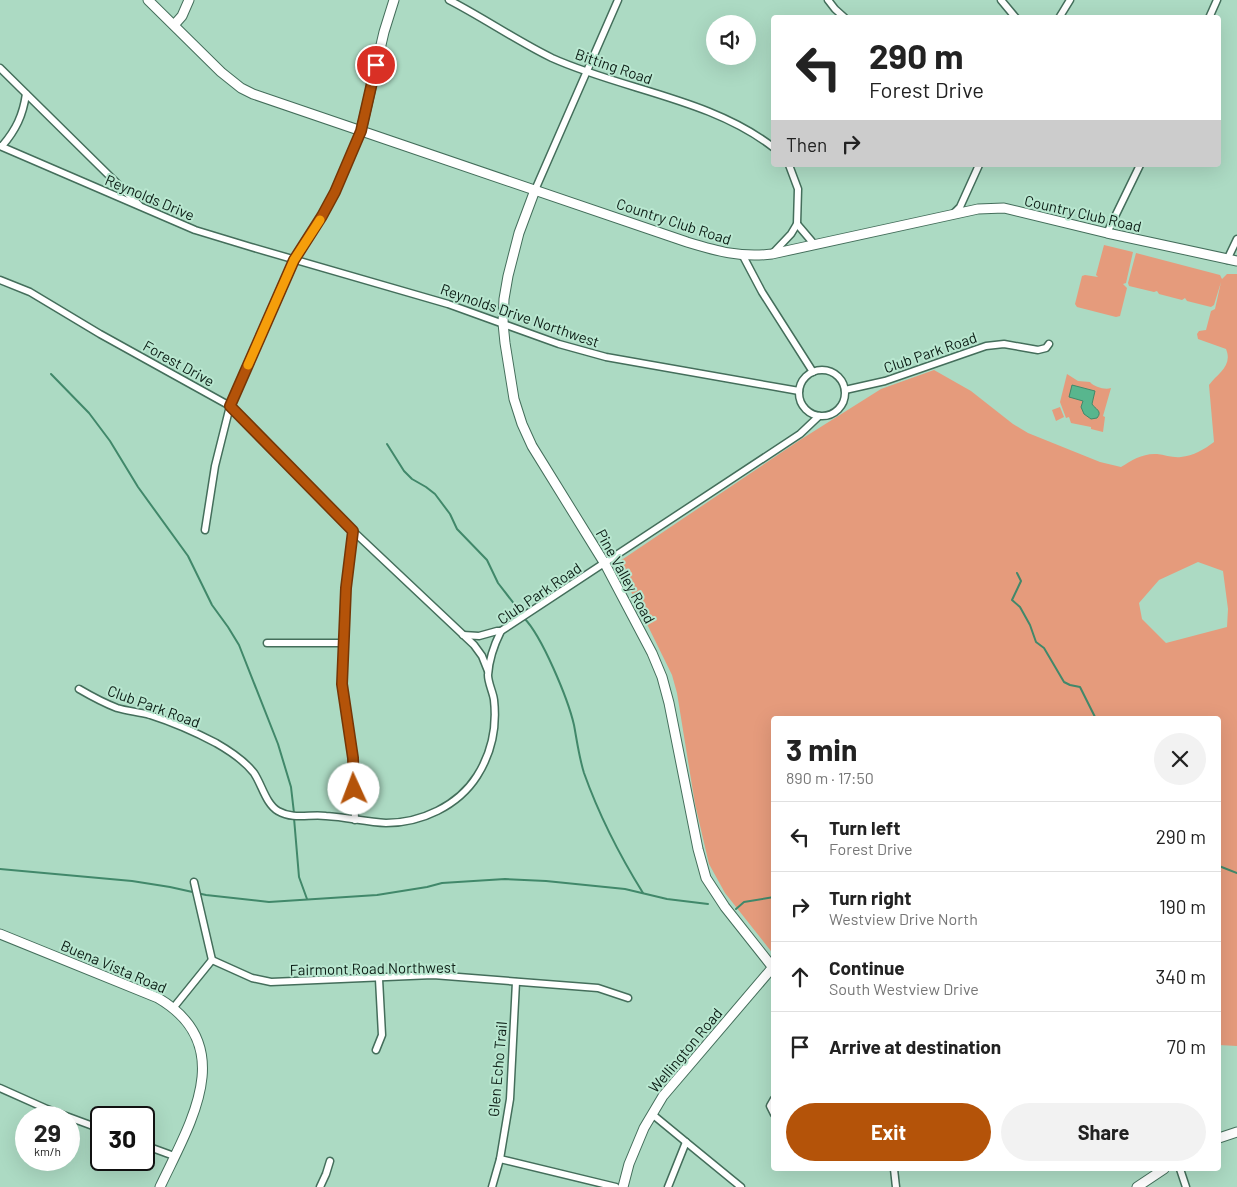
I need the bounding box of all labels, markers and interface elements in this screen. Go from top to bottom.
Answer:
map controls [706,15,756,65]
button: sound [706,15,756,65]
text: 290 m [869,34,963,76]
icon: left [786,35,851,100]
pin [355,44,397,86]
street label: Bitting Road [573,44,655,88]
icon: arrive [362,51,390,79]
text: Forest Drive [869,76,984,102]
icon: right [837,130,865,158]
text: Then [786,133,827,156]
street label: Reynolds Drive [103,170,197,224]
street label: Country Club Road [1023,191,1143,235]
street label: Country Club Road [614,194,734,248]
street label: Reynolds Drive Northwest [438,279,602,351]
street label: Club Park Road [881,328,979,376]
street label: Forest Drive [140,336,218,390]
street label: Pine Valley Road [593,526,659,626]
street label: Club Park Road [494,558,584,628]
street label: Club Park Road [105,681,203,731]
text: 3 min [786,731,857,767]
button: close [1154,733,1206,785]
position arrow [327,762,379,814]
text: 890 m · 17:50 [786,768,874,787]
text: Turn left [829,816,900,839]
icon: left [786,823,814,851]
text: 290 m [1156,825,1206,848]
text: Forest Drive [829,839,913,858]
text: Turn right [829,886,911,909]
icon: right [786,893,814,921]
text: 190 m [1159,895,1206,918]
text: Westview Drive North [829,909,978,928]
street label: Buena Vista Road [58,936,170,996]
text: Continue [829,956,905,979]
street label: Fairmont Road Northwest [290,958,456,978]
icon: ahead [786,963,814,991]
text: 340 m [1155,965,1206,988]
text: South Westview Drive [829,979,979,998]
street label: Wellington Road [644,1004,726,1096]
street label: Glen Echo Trail [484,1020,510,1118]
icon: arrive [786,1033,814,1061]
text: Arrive at destination [829,1035,1001,1058]
text: 70 m [1167,1035,1206,1058]
button: Exit [786,1103,991,1161]
button: Share [1001,1103,1206,1161]
speed limit sign: 30 [90,1106,155,1171]
text: 29 [34,1117,61,1147]
text: km/h [34,1144,61,1158]

